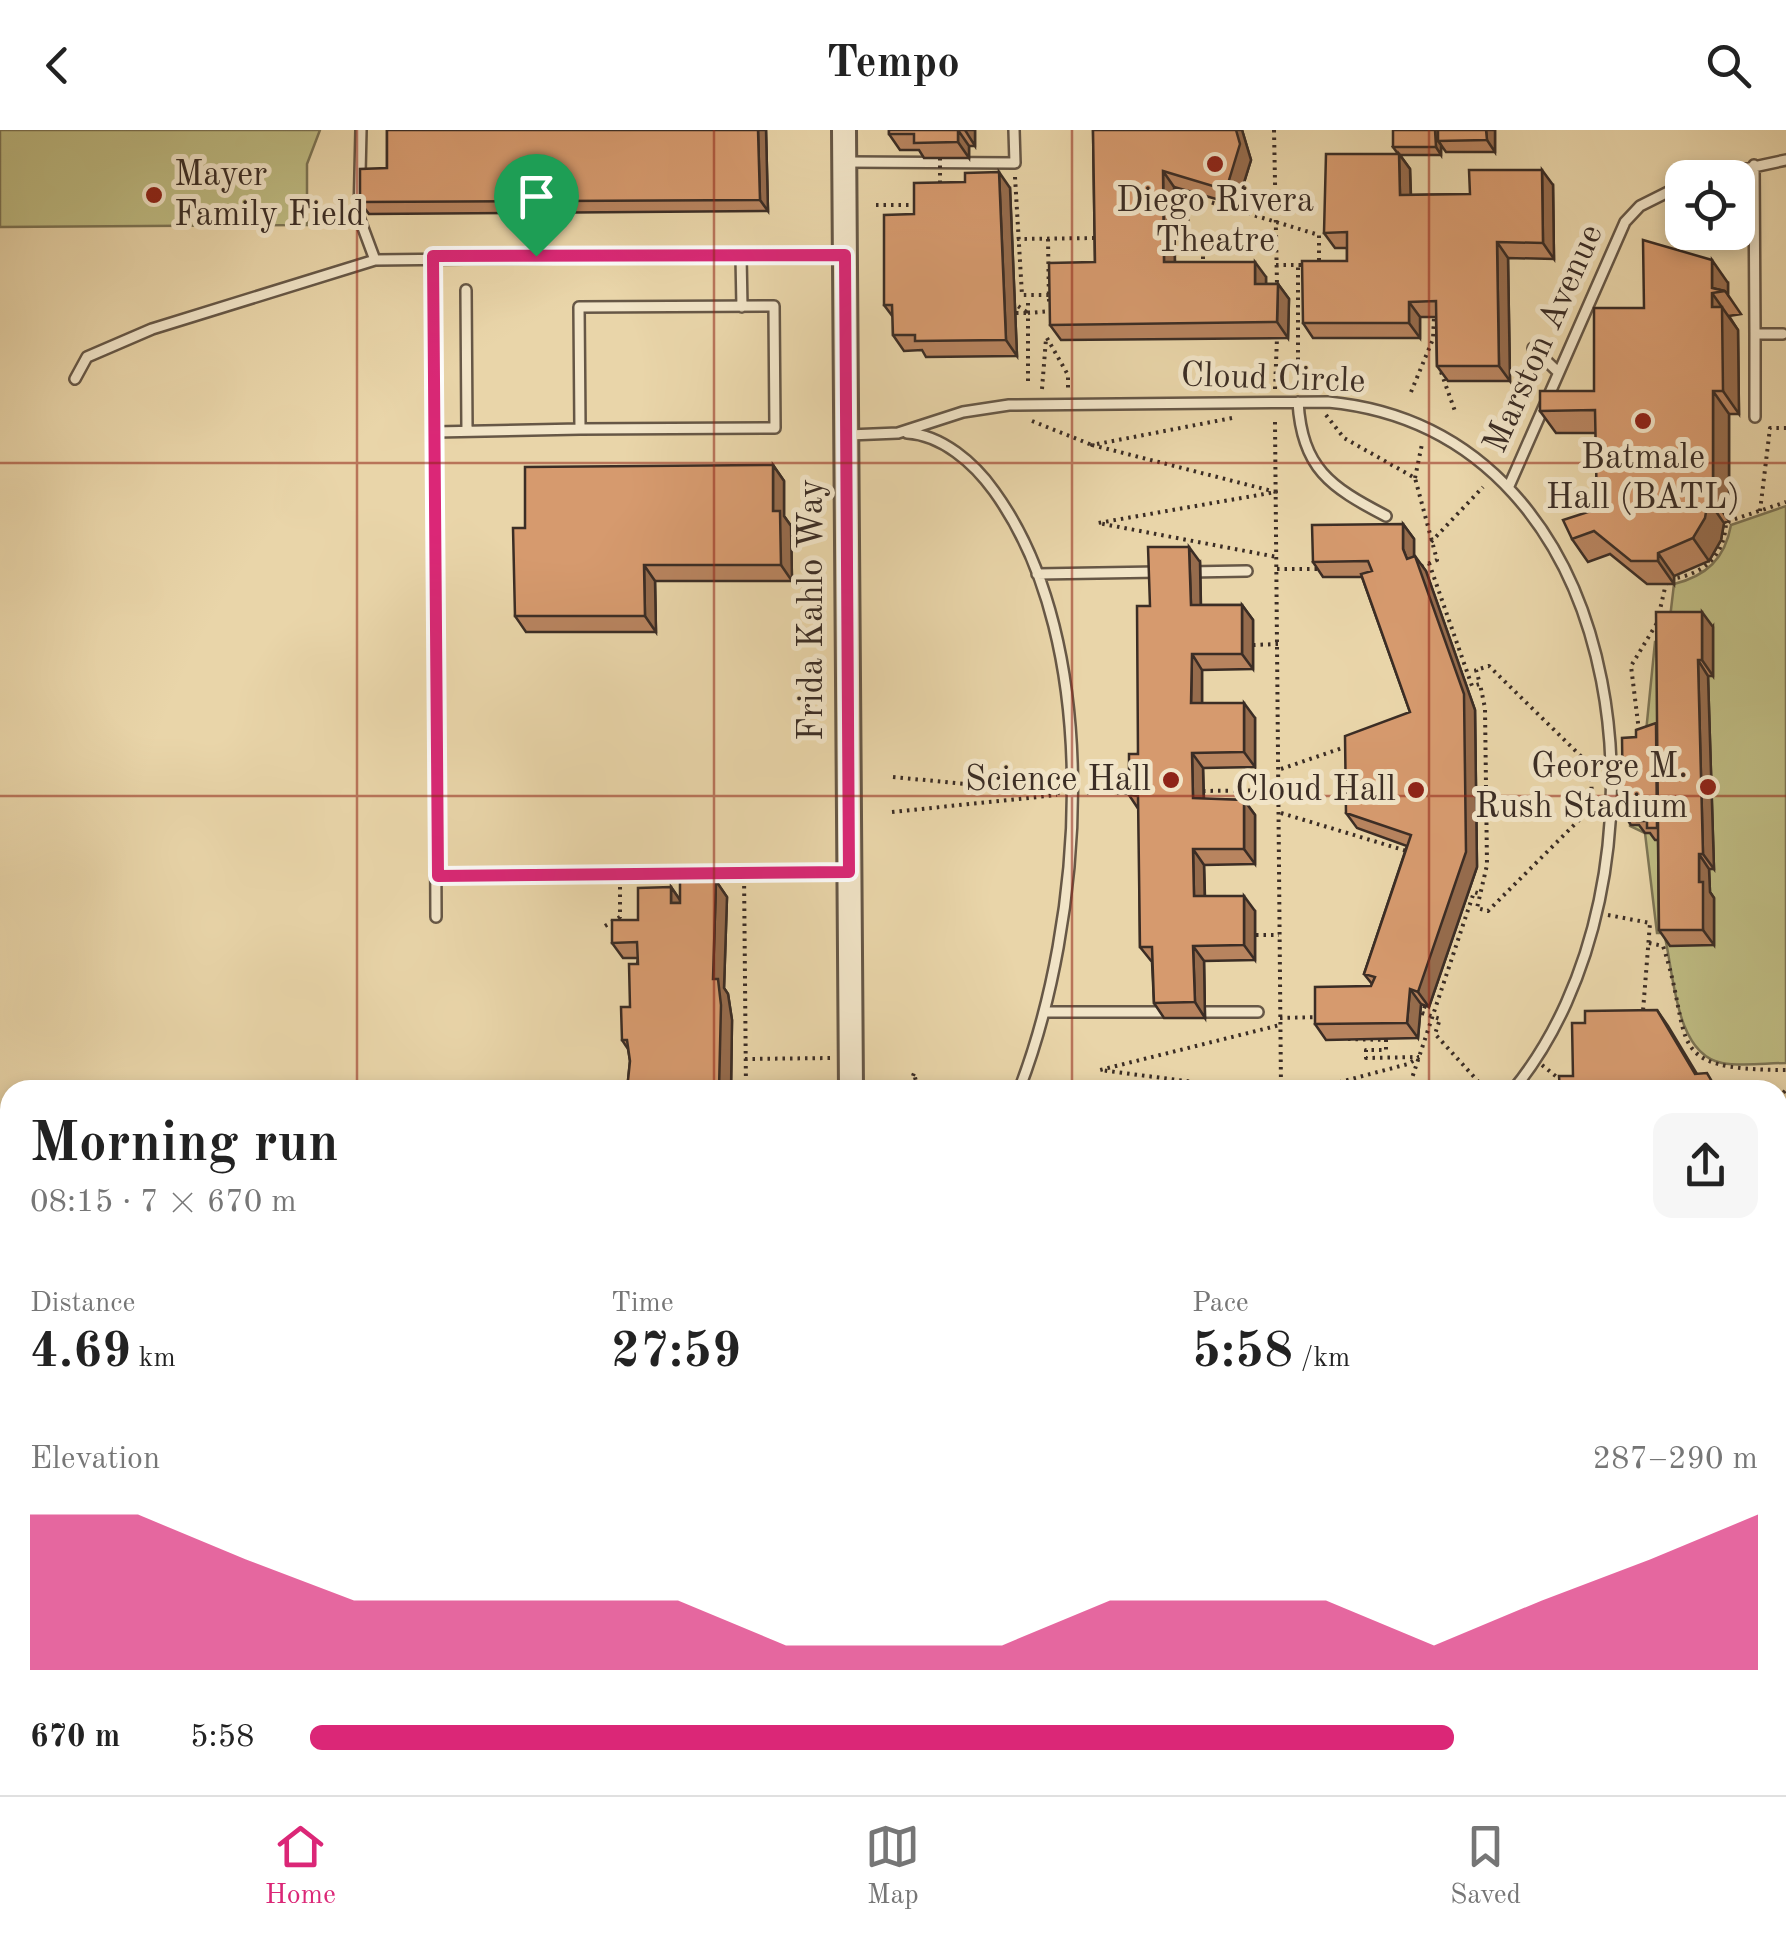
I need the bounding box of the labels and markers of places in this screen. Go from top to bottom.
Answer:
marker: Diego Rivera Theatre [1204,153,1226,175]
pin [494,154,579,257]
place label: Mayer Family Field [174,158,365,233]
marker: Mayer Family Field [143,184,165,206]
place label: Diego Rivera Theatre [1116,184,1314,259]
marker: Batmale Hall (BATL) [1632,410,1654,432]
place label: Batmale Hall (BATL) [1546,441,1740,516]
place label: George M. Rush Stadium [1475,750,1688,825]
place label: Science Hall [965,763,1151,798]
marker: Science Hall [1160,769,1182,791]
place label: Cloud Hall [1235,773,1396,808]
marker: George M. Rush Stadium [1697,776,1719,798]
marker: Cloud Hall [1405,779,1427,801]

